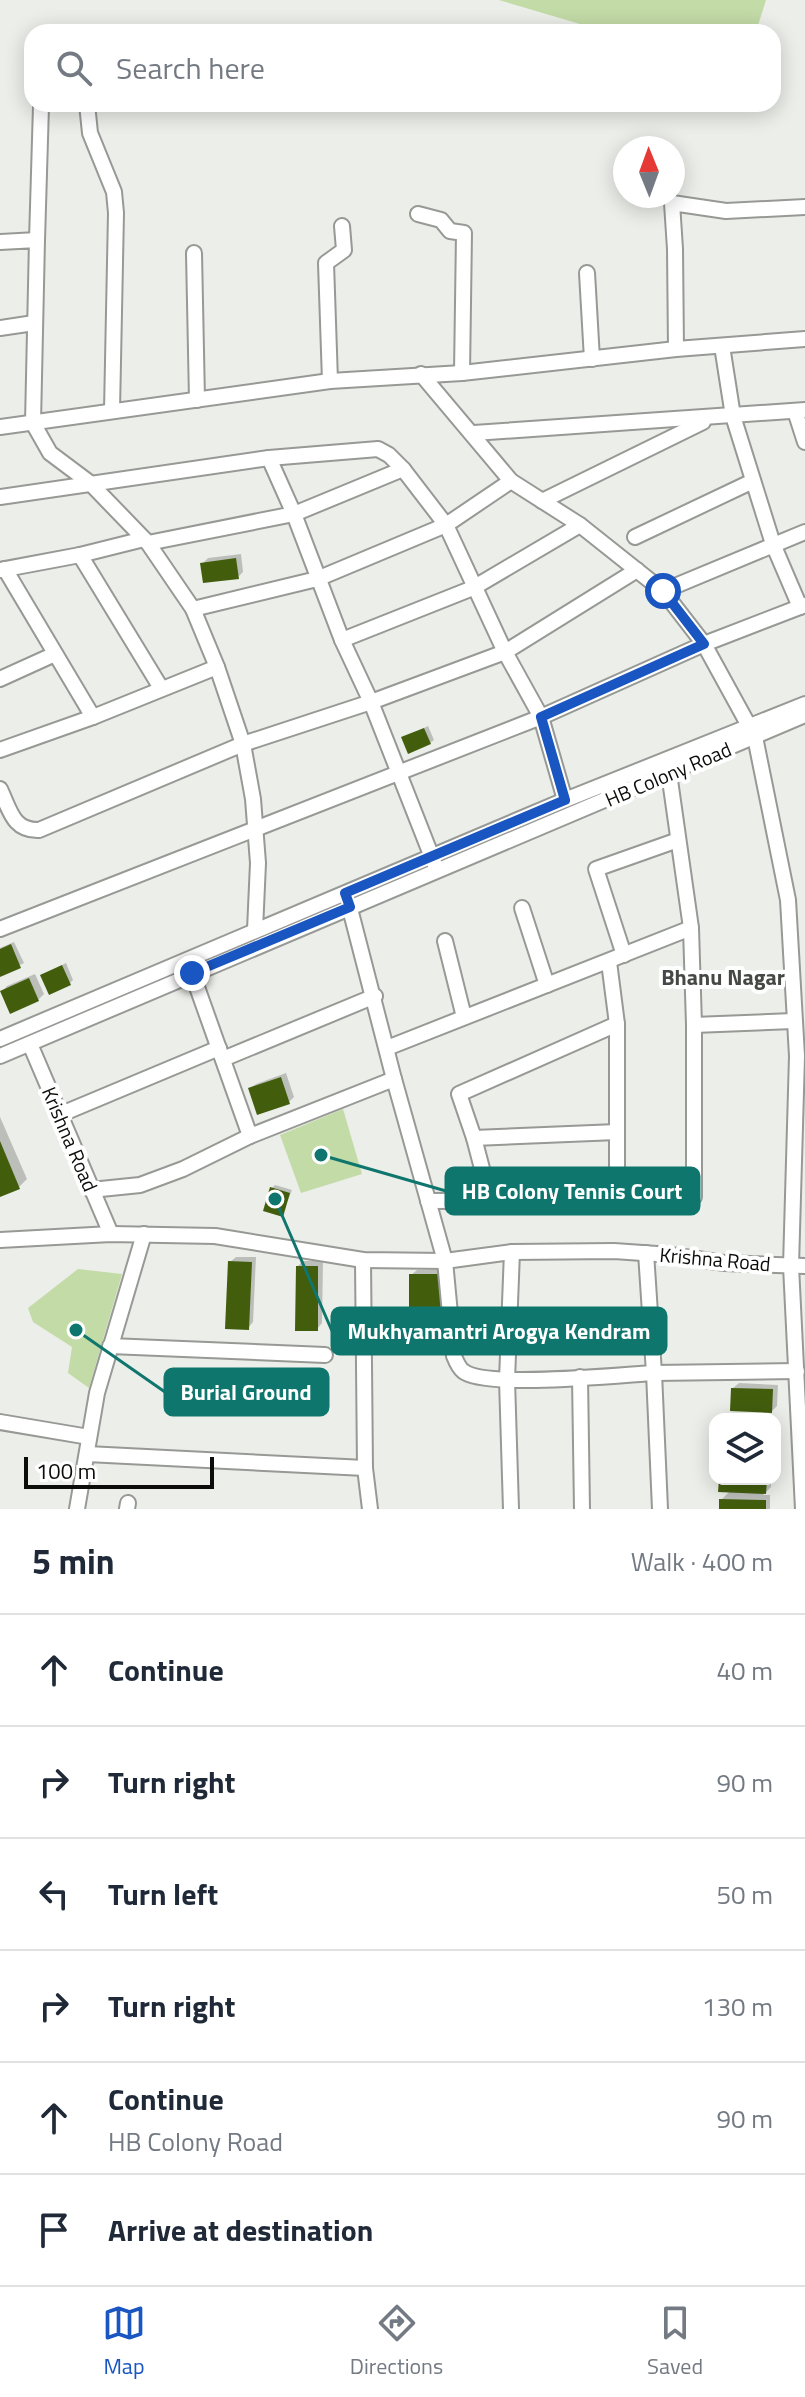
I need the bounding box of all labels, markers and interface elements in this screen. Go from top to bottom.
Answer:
search box [24,24,781,112]
text: Search here [116,45,265,91]
icon: search [52,46,96,90]
north arrow [613,136,685,208]
route start [645,573,681,609]
street label: HB Colony Road [600,733,736,815]
route end [174,955,210,991]
district label: Bhanu Nagar [661,960,785,994]
street label: Krishna Road [34,1082,106,1196]
callout: HB Colony Tennis Court [446,1168,699,1214]
text: HB Colony Tennis Court [462,1174,682,1208]
street label: Krishna Road [658,1239,772,1279]
callout: Mukhyamantri Arogya Kendram [332,1308,666,1354]
text: Mukhyamantri Arogya Kendram [348,1314,650,1348]
callout: Burial Ground [165,1369,328,1415]
text: Burial Ground [180,1375,312,1409]
map controls [709,1413,781,1485]
button: layers [709,1413,781,1485]
scale bar [24,1453,214,1489]
text: 100 m [36,1454,96,1488]
text: 5 min [32,1535,115,1587]
text: Walk · 400 m [631,1542,773,1581]
text: Continue [108,1647,224,1693]
icon: ahead [32,1648,76,1692]
text: 40 m [716,1651,773,1690]
text: Turn right [108,1759,236,1805]
icon: right [32,1760,76,1804]
text: 90 m [716,1763,773,1802]
text: Turn left [108,1871,218,1917]
icon: left [32,1872,76,1916]
text: 50 m [716,1875,773,1914]
text: Turn right [108,1983,236,2029]
icon: right [32,1984,76,2028]
text: 130 m [702,1987,773,2026]
text: Continue [108,2076,224,2122]
icon: ahead [32,2096,76,2140]
text: 90 m [716,2099,773,2138]
text: HB Colony Road [108,2122,283,2161]
text: Arrive at destination [108,2207,373,2253]
icon: arrive [32,2208,76,2252]
tab: Map [102,2301,146,2383]
tab: Directions [350,2301,443,2383]
tab: Saved [647,2301,703,2383]

